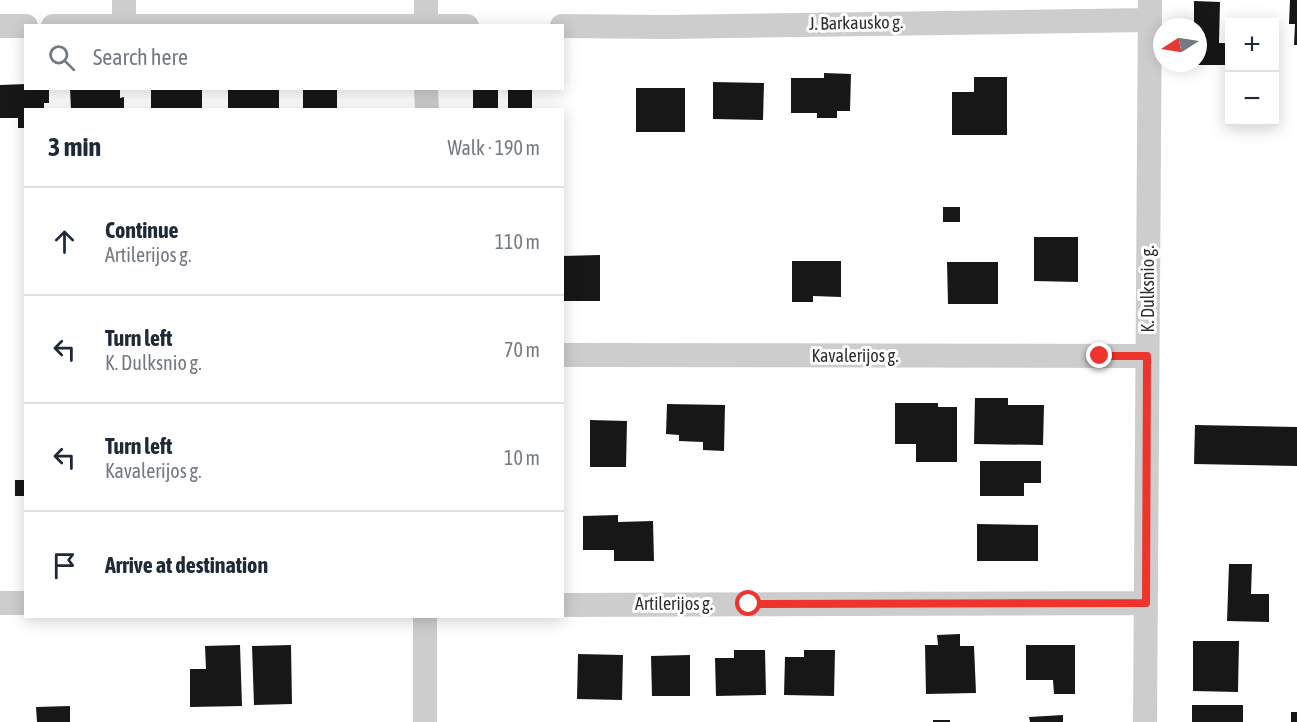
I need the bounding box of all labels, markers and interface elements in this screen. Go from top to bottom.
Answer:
street label: J. Barkausko g. [809,11,903,34]
north arrow [1153,18,1207,72]
map controls [1225,18,1279,126]
button: + [1225,18,1279,72]
search box [24,24,564,90]
icon: search [45,41,78,74]
text: Search here [93,44,188,70]
button: − [1225,72,1279,126]
text: 3 min [48,132,101,162]
text: Walk · 190 m [448,136,540,159]
text: Continue [105,217,179,243]
icon: ahead [48,225,81,258]
text: 110 m [495,230,540,253]
text: Artilerijos g. [105,243,192,266]
street label: K. Dulksnio g. [1137,245,1158,333]
text: Turn left [105,325,172,351]
icon: left [48,333,81,366]
text: 70 m [504,338,540,361]
route end [1086,342,1112,368]
street label: Kavalerijos g. [811,345,899,366]
text: K. Dulksnio g. [105,351,202,374]
text: Turn left [105,433,172,459]
icon: left [48,441,81,474]
text: 10 m [504,446,540,469]
text: Kavalerijos g. [105,459,202,482]
icon: arrive [48,549,81,582]
text: Arrive at destination [105,552,268,578]
route start [735,590,761,616]
street label: Artilerijos g. [635,593,713,614]

